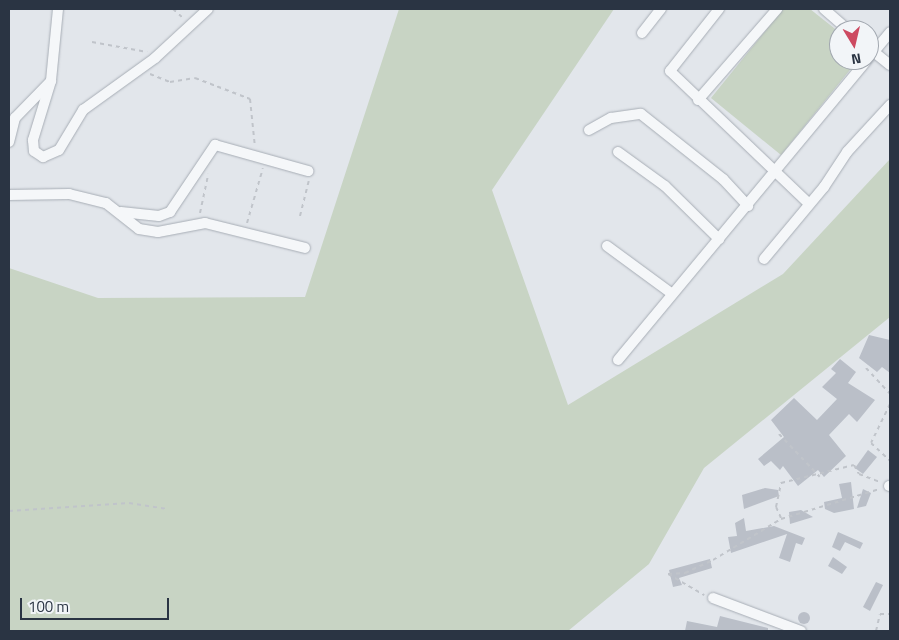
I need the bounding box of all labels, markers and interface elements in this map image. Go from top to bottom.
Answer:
north arrow [829,20,879,70]
text: N [850,48,863,70]
scale bar [22,588,171,620]
text: 100 m [28,595,69,618]

